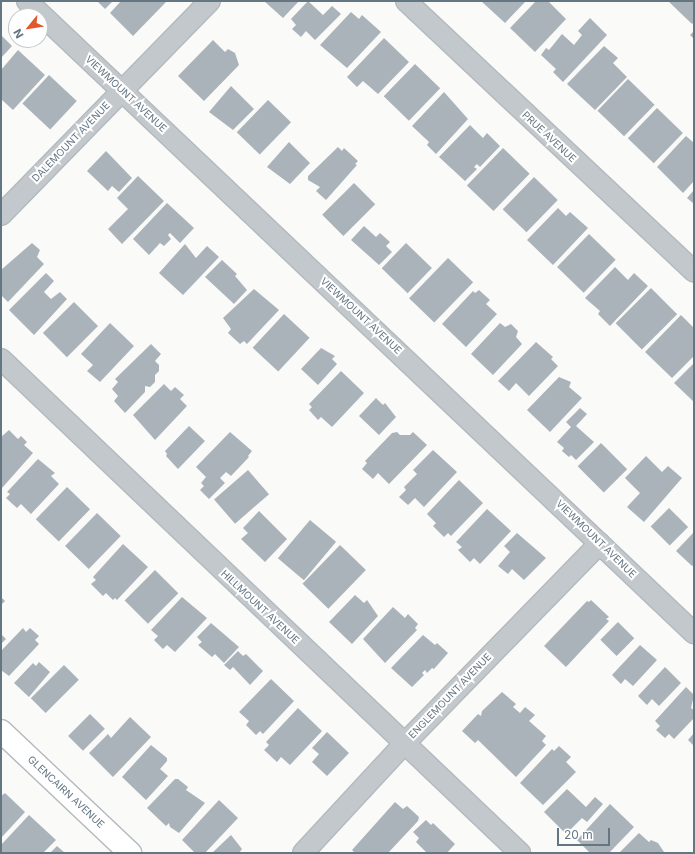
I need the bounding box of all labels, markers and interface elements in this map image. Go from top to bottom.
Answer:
north arrow [8,8,48,48]
text: N [10,26,27,41]
street label: VIEWMOUNT AVENUE [83,53,169,135]
street label: DALEMOUNT AVENUE [30,100,112,184]
street label: PRUE AVENUE [520,109,578,165]
street label: VIEWMOUNT AVENUE [318,275,404,357]
street label: VIEWMOUNT AVENUE [554,498,638,580]
street label: HILLMOUNT AVENUE [218,568,302,646]
street label: ENGLEMOUNT AVENUE [406,651,494,741]
street label: GLENCAIRN AVENUE [25,753,107,831]
scale bar [559,820,612,846]
text: 20 m [564,827,593,842]

